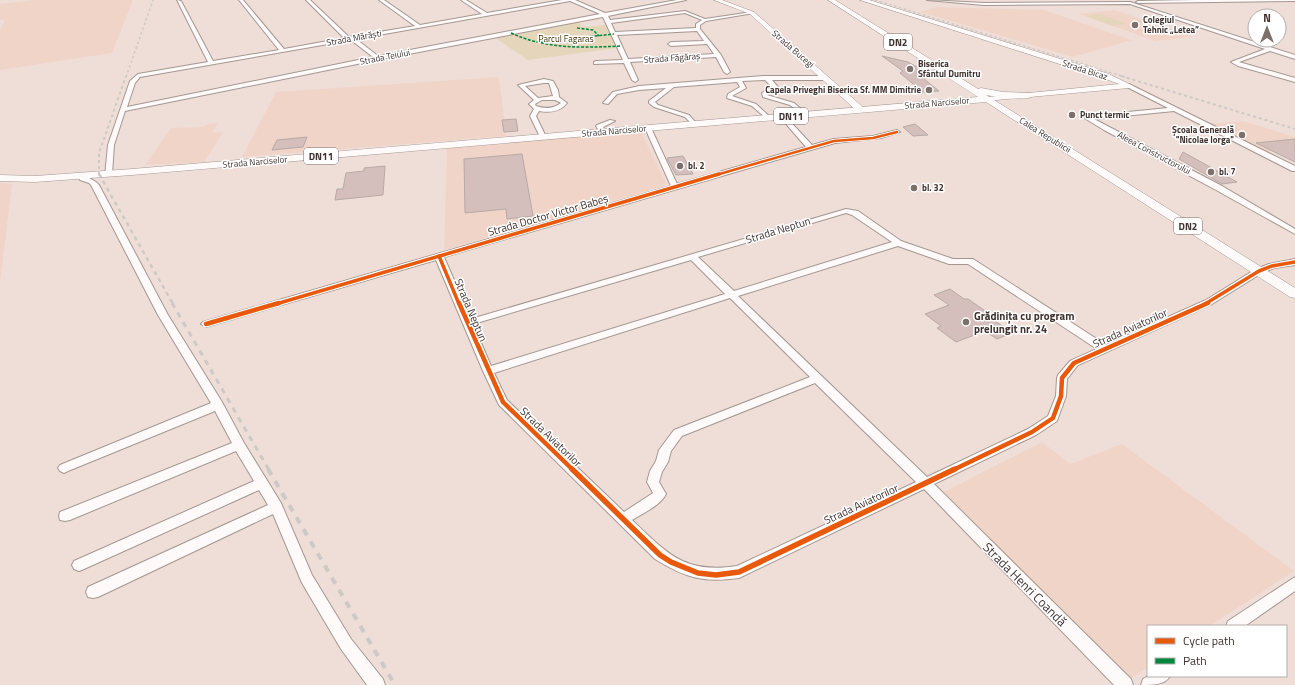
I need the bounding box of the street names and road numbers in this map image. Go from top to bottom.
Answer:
street label: Strada Mărăști [325,26,383,49]
street label: Strada Bucegi [769,27,817,71]
road number: DN2 [884,34,912,50]
street label: Strada Teiului [359,45,411,68]
street label: Strada Făgăraș [643,49,701,66]
street label: Strada Bicaz [1061,56,1109,83]
street label: Strada Narciselor [904,93,970,112]
road number: DN11 [774,108,808,124]
street label: Calea Republicii [1017,114,1074,156]
street label: Strada Narciselor [581,121,647,140]
street label: Aleea Constructorului [1115,128,1193,177]
road number: DN11 [304,148,338,164]
street label: Strada Narciselor [222,152,288,171]
street label: Strada Doctor Victor Babeș [486,190,610,240]
street label: Strada Neptun [744,213,813,247]
road number: DN2 [1174,218,1202,234]
street label: Strada Neptun [451,276,492,344]
street label: Strada Aviatorilor [1090,304,1170,352]
street label: Strada Aviatorilor [517,403,586,471]
street label: Strada Aviatorilor [821,480,901,528]
street label: Strada Henri Coandă [978,537,1072,631]

